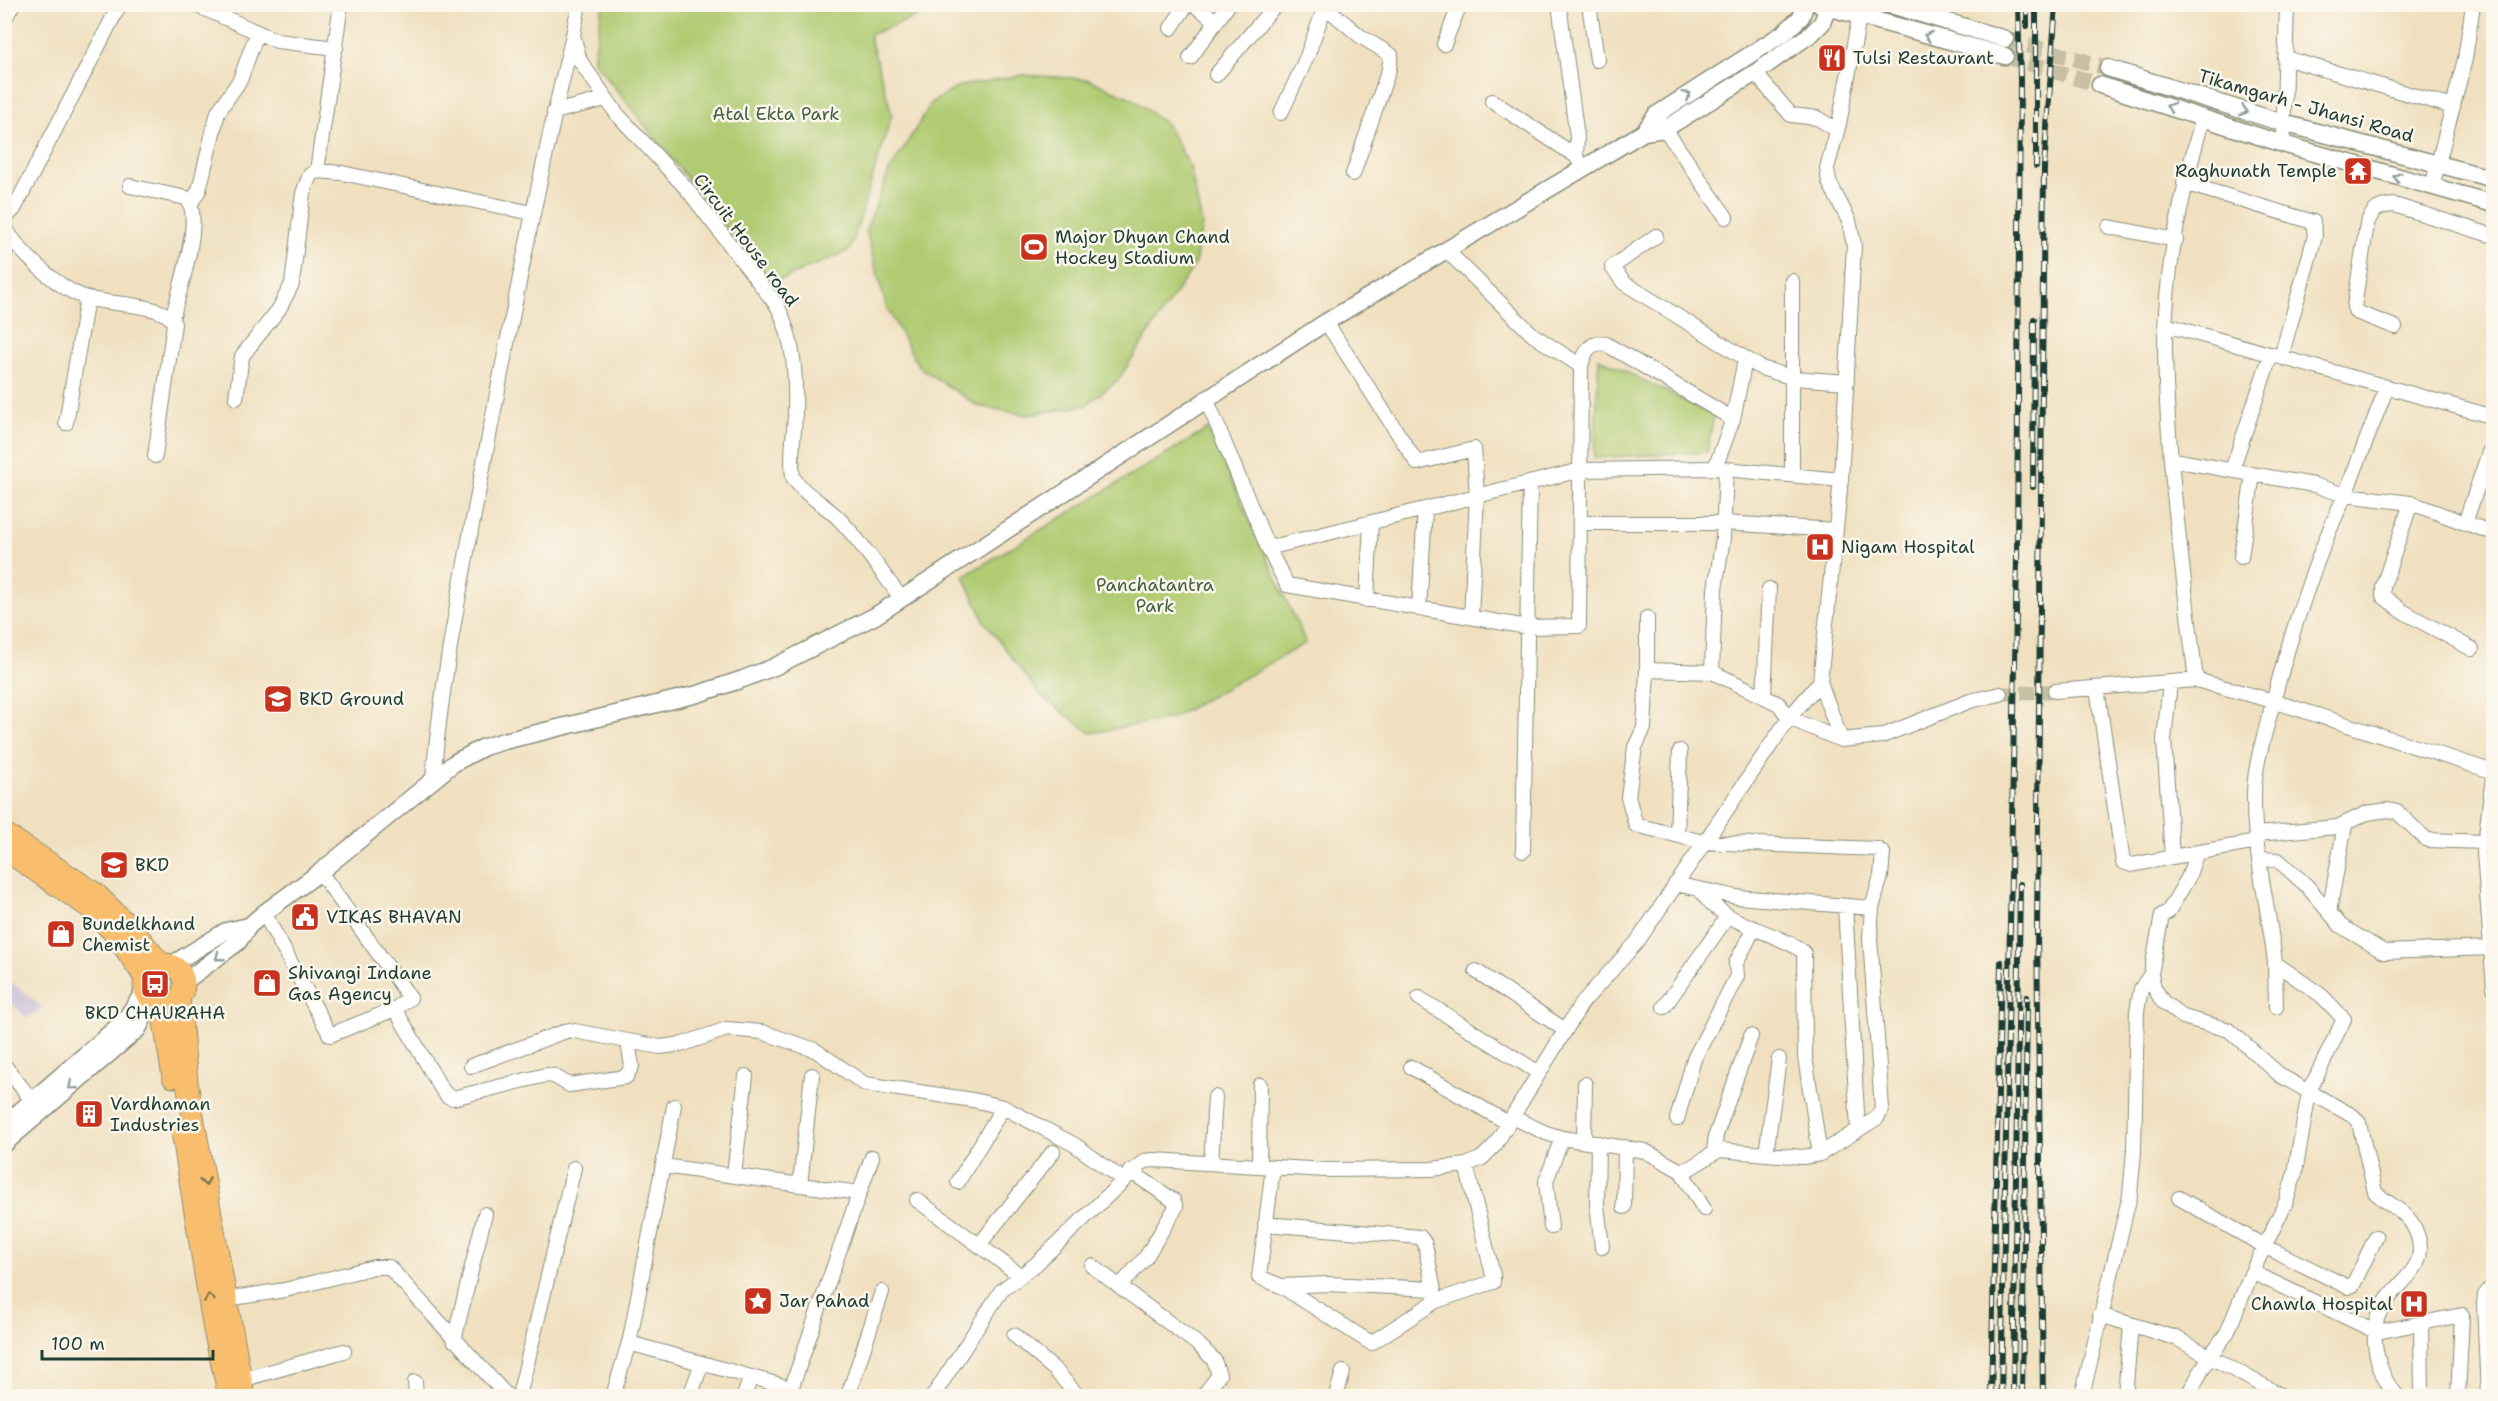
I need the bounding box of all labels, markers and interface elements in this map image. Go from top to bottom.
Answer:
one-way arrow [1923,30,1933,43]
restaurant icon: Tulsi Restaurant [1816,42,1848,74]
place label: Tulsi Restaurant [1853,46,1994,70]
street label: Tikamgarh - Jhansi Road [2196,64,2416,148]
one-way arrow [1681,92,1692,103]
park label: Atal Ekta Park [712,102,840,126]
one-way arrow [2165,102,2176,114]
one-way arrow [2238,104,2249,116]
temple icon: Raghunath Temple [2342,155,2374,187]
place label: Raghunath Temple [2175,159,2337,183]
street label: Circuit House road [688,169,804,311]
one-way arrow [2392,172,2403,184]
place label: Major Dhyan Chand Hockey Stadium [1055,225,1230,270]
sports icon: Major Dhyan Chand Hockey Stadium [1018,231,1050,263]
hospital icon: Nigam Hospital [1804,531,1836,563]
place label: Nigam Hospital [1841,535,1975,559]
park label: Panchatantra Park [1096,573,1214,618]
school or university icon: BKD Ground [262,683,294,715]
place label: BKD Ground [299,687,404,711]
school or university icon: BKD [98,849,130,881]
place label: BKD [135,853,169,877]
public building icon: VIKAS BHAVAN [289,901,321,933]
place label: VIKAS BHAVAN [326,905,462,929]
place label: Bundelkhand Chemist [82,912,195,957]
shop icon: Bundelkhand Chemist [45,918,77,950]
one-way arrow [215,950,226,961]
place label: Shivangi Indane Gas Agency [288,961,432,1006]
shop icon: Shivangi Indane Gas Agency [251,967,283,999]
bus stop icon: BKD CHAURAHA [139,968,171,1000]
place label: BKD CHAURAHA [85,1001,225,1025]
one-way arrow [68,1078,79,1089]
place label: Vardhaman Industries [110,1092,211,1137]
building icon: Vardhaman Industries [73,1098,105,1130]
one-way arrow [199,1177,211,1186]
place icon: Jar Pahad [742,1285,774,1317]
hospital icon: Chawla Hospital [2398,1288,2430,1320]
place label: Jar Pahad [779,1289,869,1313]
place label: Chawla Hospital [2251,1292,2394,1316]
one-way arrow [203,1294,216,1304]
scale bar [42,1323,213,1361]
text: 100 m [51,1332,105,1356]

